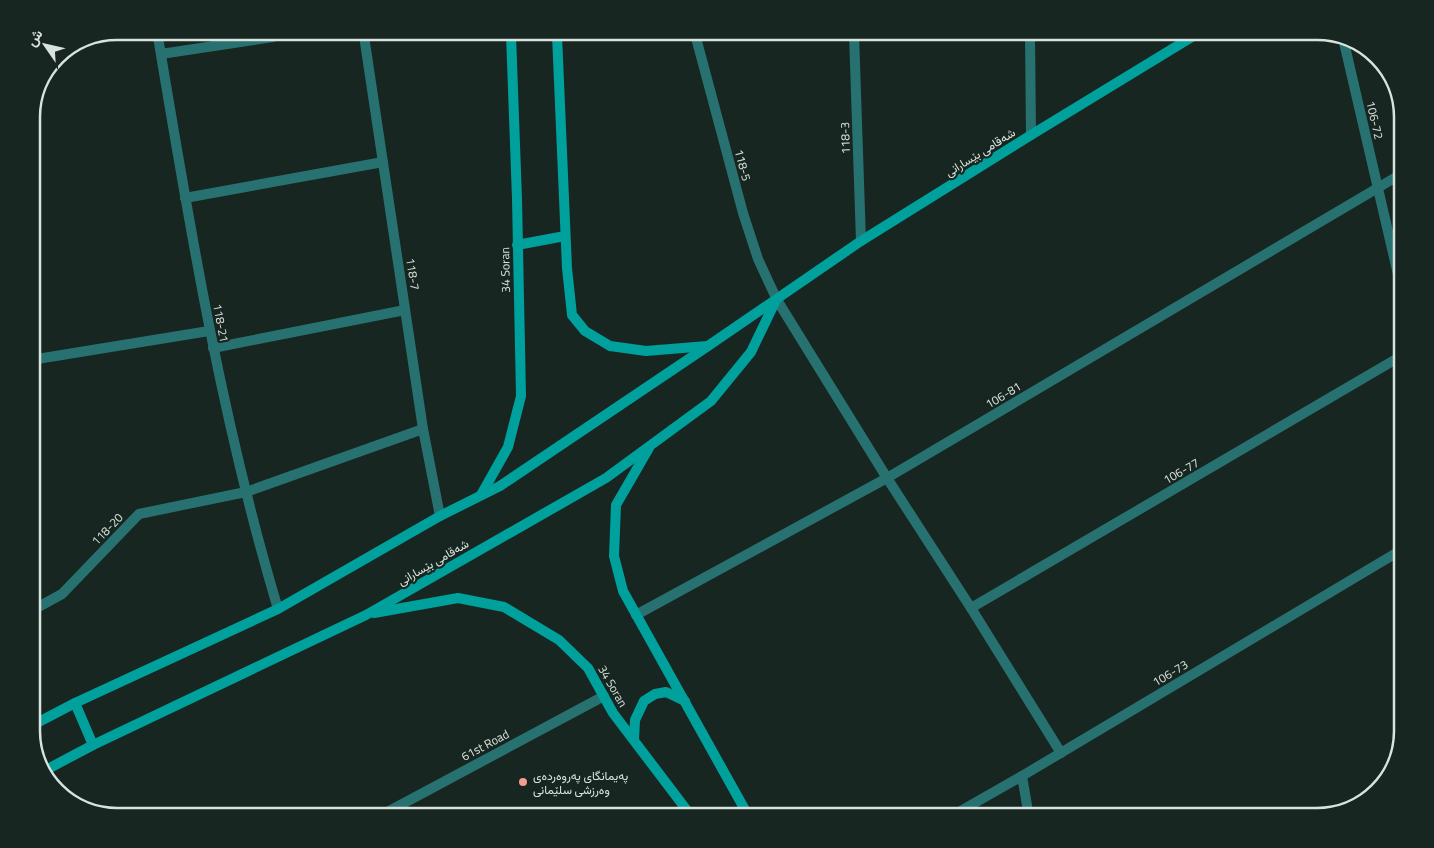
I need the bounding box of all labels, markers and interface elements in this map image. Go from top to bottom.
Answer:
north arrow [20,20,70,70]
text: ش [20,24,47,50]
street label: 106-72 [1361,99,1389,141]
street label: 118-3 [835,122,855,154]
street label: شەقامی بێسارانی [941,123,1019,181]
street label: 118-5 [730,147,756,183]
street label: 34 Soran [495,247,515,293]
street label: 118-7 [401,257,425,291]
street label: 118-21 [208,302,234,344]
street label: 106-81 [981,377,1025,413]
street label: 106-77 [1159,453,1203,489]
street label: 118-20 [87,508,128,550]
street label: شەقامی بێسارانی [394,534,472,590]
street label: 106-73 [1148,655,1192,691]
street label: 34 Soran [593,662,633,710]
street label: 61st Road [458,724,512,766]
place label: پەیمانگای پەروەردەی وەرزشی سلێمانی [533,766,629,799]
marker: پەیمانگای پەروەردەی وەرزشی سلێمانی [517,776,529,788]

